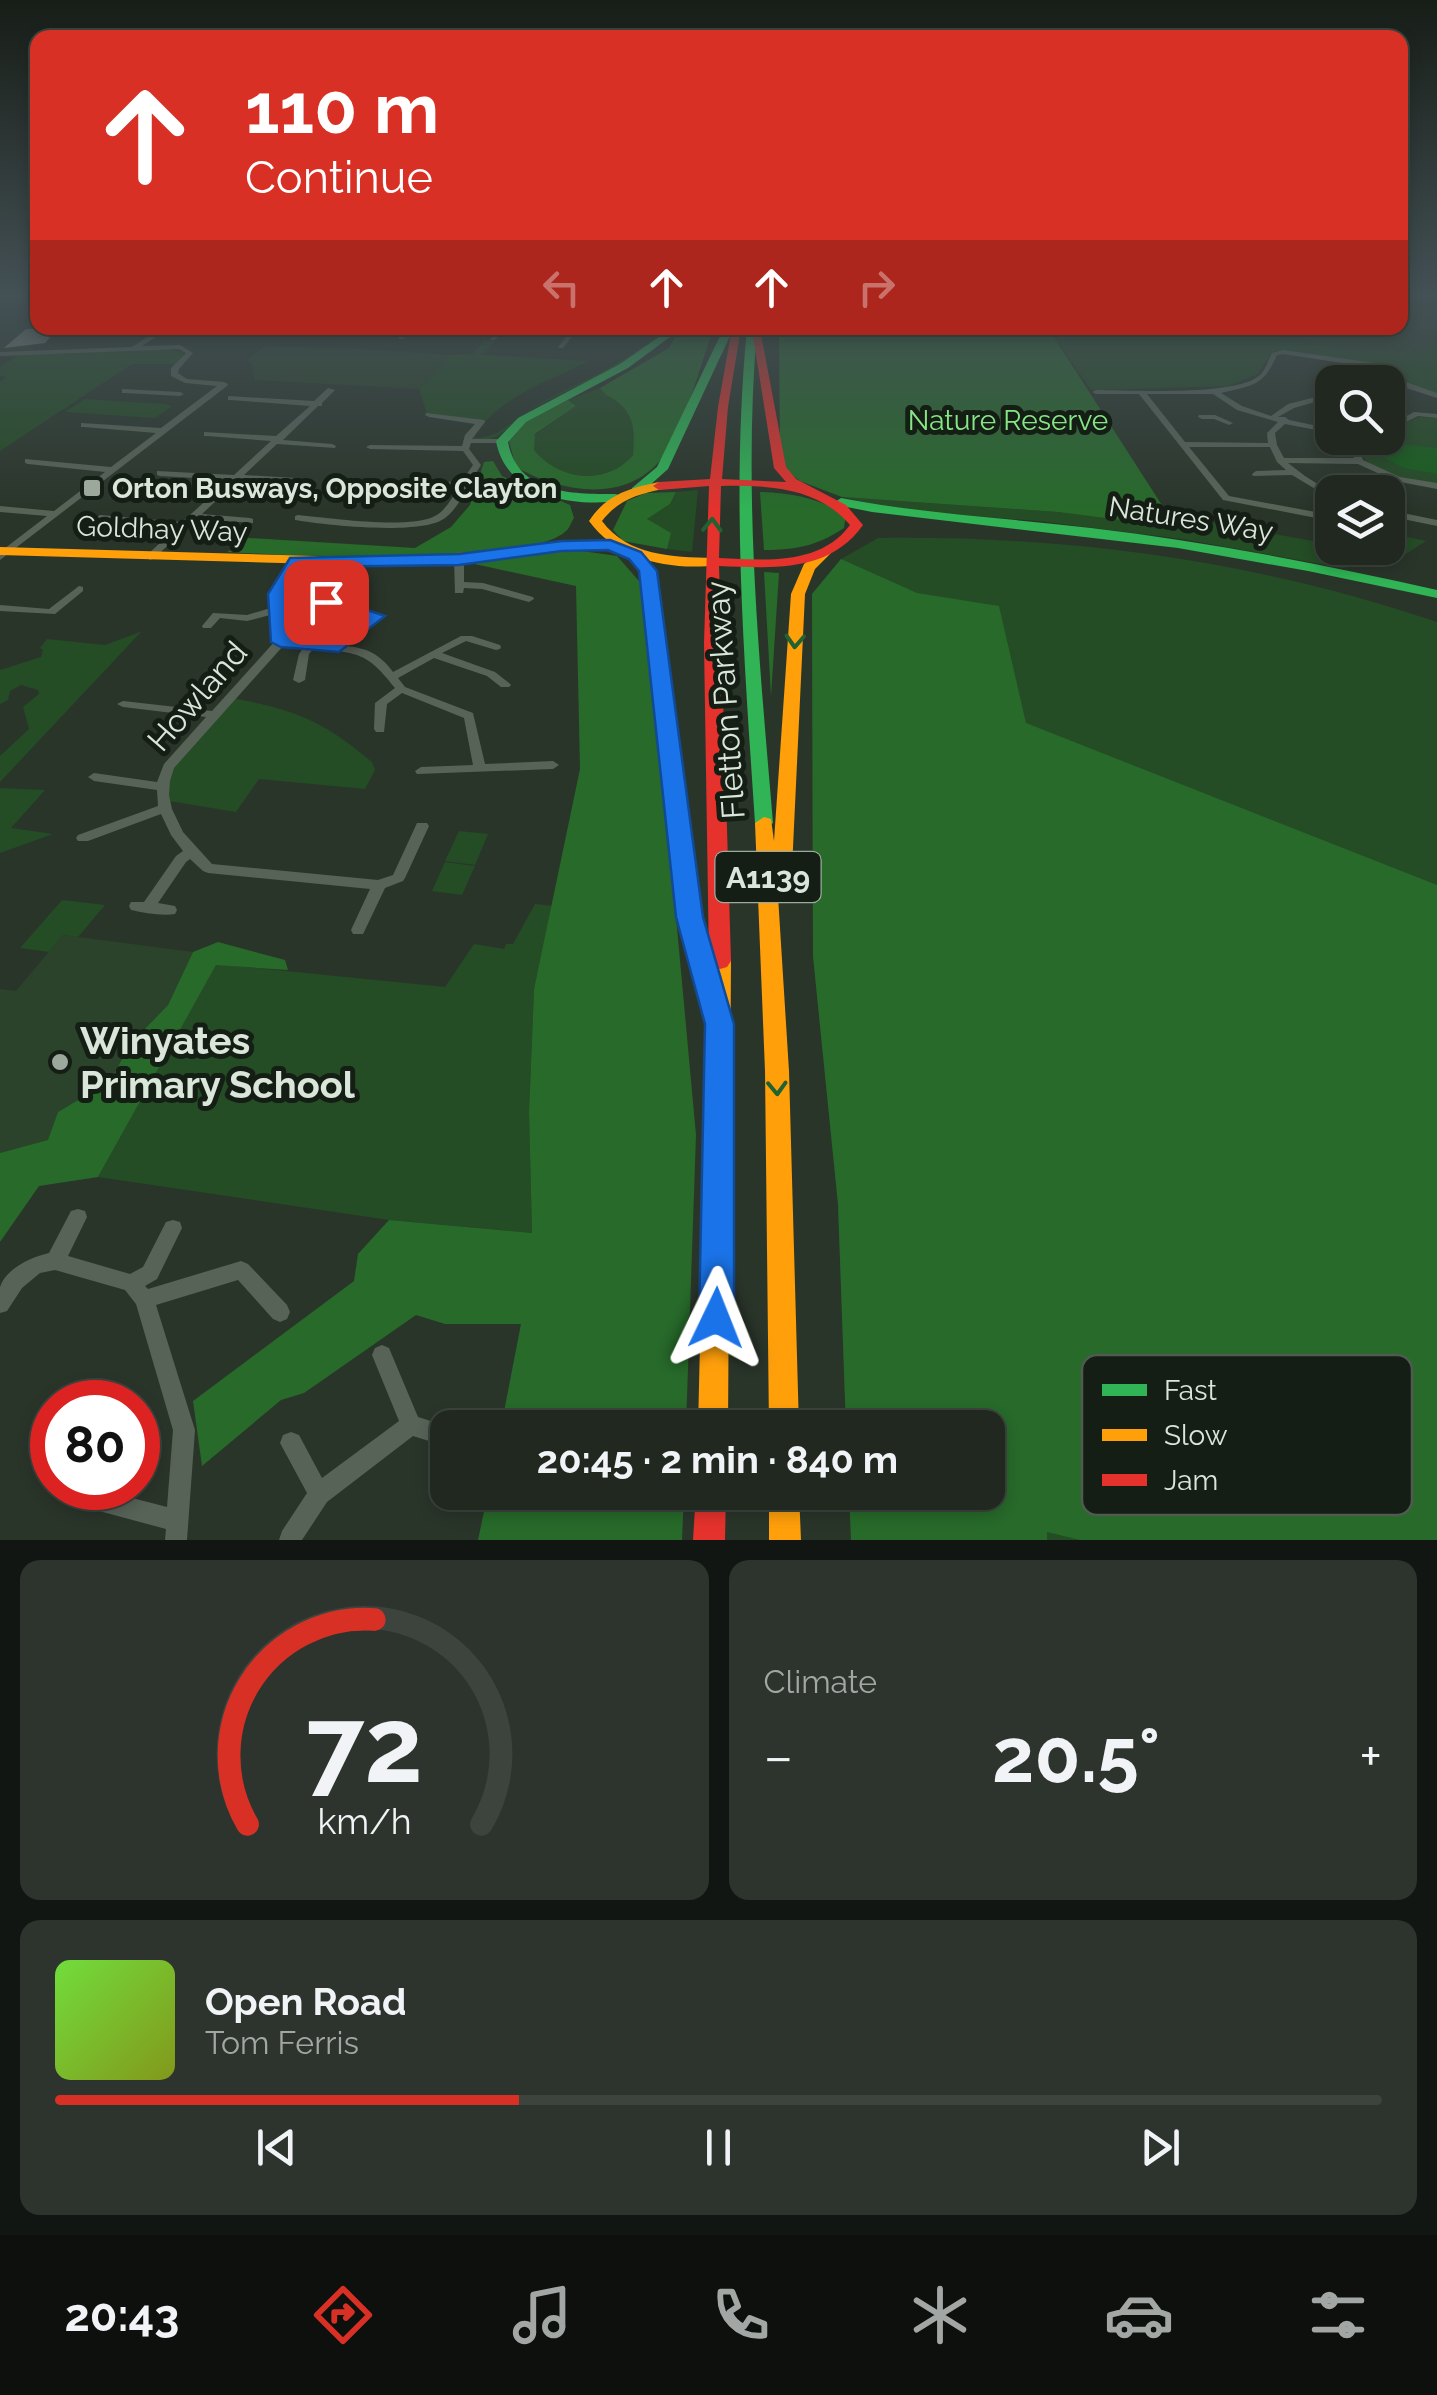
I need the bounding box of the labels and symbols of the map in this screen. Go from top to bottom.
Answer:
park label: Nature Reserve [908,404,1108,437]
place label: Orton Busways, Opposite Clayton [112,472,558,505]
marker: Orton Busways, Opposite Clayton [81,477,103,499]
street label: Natures Way [1106,490,1276,548]
street label: Goldhay Way [76,510,248,548]
one-way arrow [702,517,723,533]
pin [284,560,369,645]
street label: Fletton Parkway [698,580,752,820]
street label: Howland [140,634,254,758]
one-way arrow [785,634,806,650]
road number: A1139 [716,852,820,902]
place label: Winyates Primary School [80,1018,356,1107]
marker: Winyates Primary School [49,1051,71,1073]
one-way arrow [766,1081,787,1097]
position arrow [664,1266,768,1370]
legend [1082,1355,1412,1515]
text: Fast [1164,1374,1217,1407]
speed limit sign: 80 [30,1380,160,1510]
text: Slow [1164,1419,1228,1452]
text: Jam [1164,1464,1218,1497]

